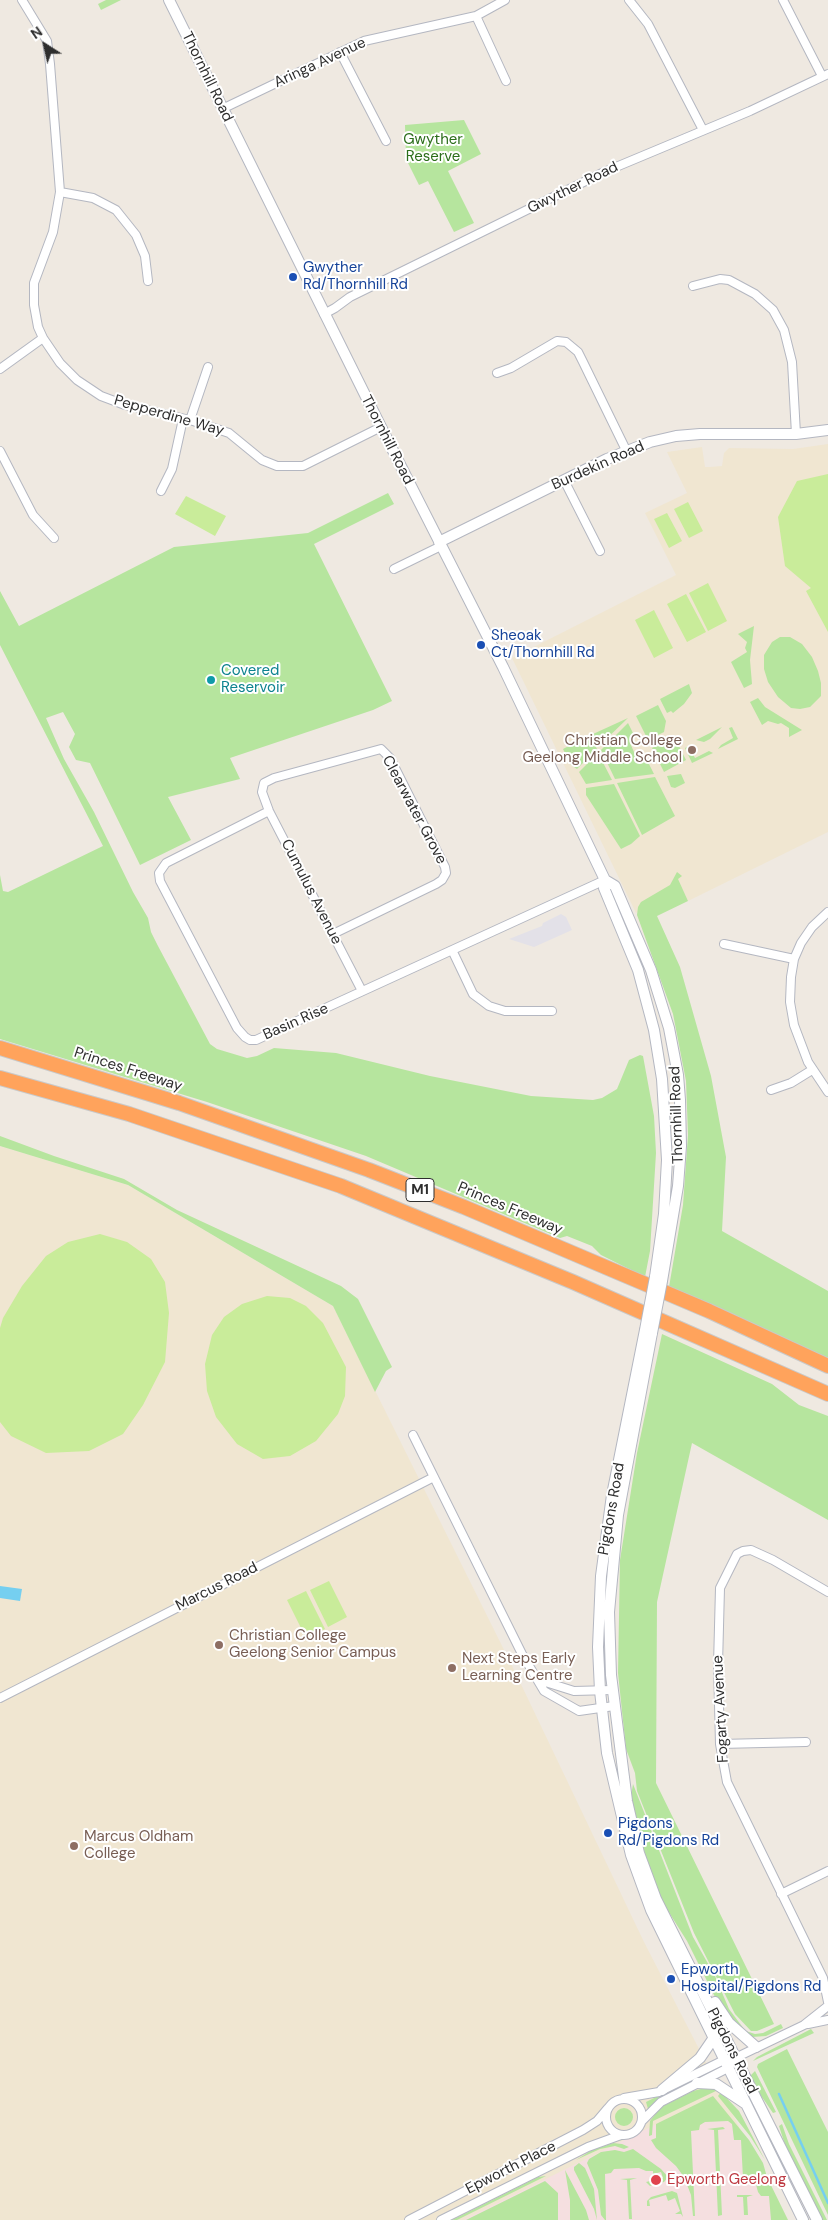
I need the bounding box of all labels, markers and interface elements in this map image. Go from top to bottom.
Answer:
north arrow [20,20,70,70]
text: N [27,22,46,43]
street label: Thornhill Road [177,29,237,125]
street label: Aringa Avenue [271,34,369,92]
park label: Gwyther Reserve [403,131,463,166]
street label: Gwyther Road [525,158,621,218]
place label: Gwyther Rd/Thornhill Rd [303,259,408,294]
marker: Gwyther Rd/Thornhill Rd [287,271,299,283]
street label: Pepperdine Way [112,392,226,440]
street label: Thornhill Road [357,392,417,488]
street label: Burdekin Road [549,438,647,494]
place label: Sheoak Ct/Thornhill Rd [491,627,595,662]
marker: Sheoak Ct/Thornhill Rd [475,639,487,651]
place label: Covered Reservoir [221,662,285,697]
marker: Covered Reservoir [205,674,217,686]
place label: Christian College Geelong Middle School [522,732,682,767]
marker: Christian College Geelong Middle School [686,744,698,756]
street label: Clearwater Grove [378,753,450,867]
street label: Cumulus Avenue [277,836,345,948]
street label: Basin Rise [261,1000,331,1044]
street label: Princes Freeway [72,1044,184,1096]
street label: Thornhill Road [666,1066,688,1164]
road number: M1 [406,1178,434,1202]
street label: Princes Freeway [455,1179,565,1239]
street label: Pigdons Road [595,1461,629,1557]
street label: Marcus Road [173,1559,261,1615]
place label: Christian College Geelong Senior Campus [229,1627,396,1662]
marker: Christian College Geelong Senior Campus [213,1639,225,1651]
place label: Next Steps Early Learning Centre [462,1650,576,1685]
street label: Fogarty Avenue [709,1655,733,1763]
marker: Next Steps Early Learning Centre [446,1662,458,1674]
place label: Pigdons Rd/Pigdons Rd [618,1815,719,1850]
marker: Pigdons Rd/Pigdons Rd [602,1827,614,1839]
place label: Marcus Oldham College [84,1828,193,1863]
marker: Marcus Oldham College [68,1840,80,1852]
place label: Epworth Hospital/Pigdons Rd [681,1961,821,1996]
marker: Epworth Hospital/Pigdons Rd [665,1973,677,1985]
street label: Pigdons Road [703,2005,761,2097]
street label: Epworth Place [463,2138,559,2198]
place label: Epworth Geelong [667,2171,786,2189]
marker: Epworth Geelong [649,2173,663,2187]

